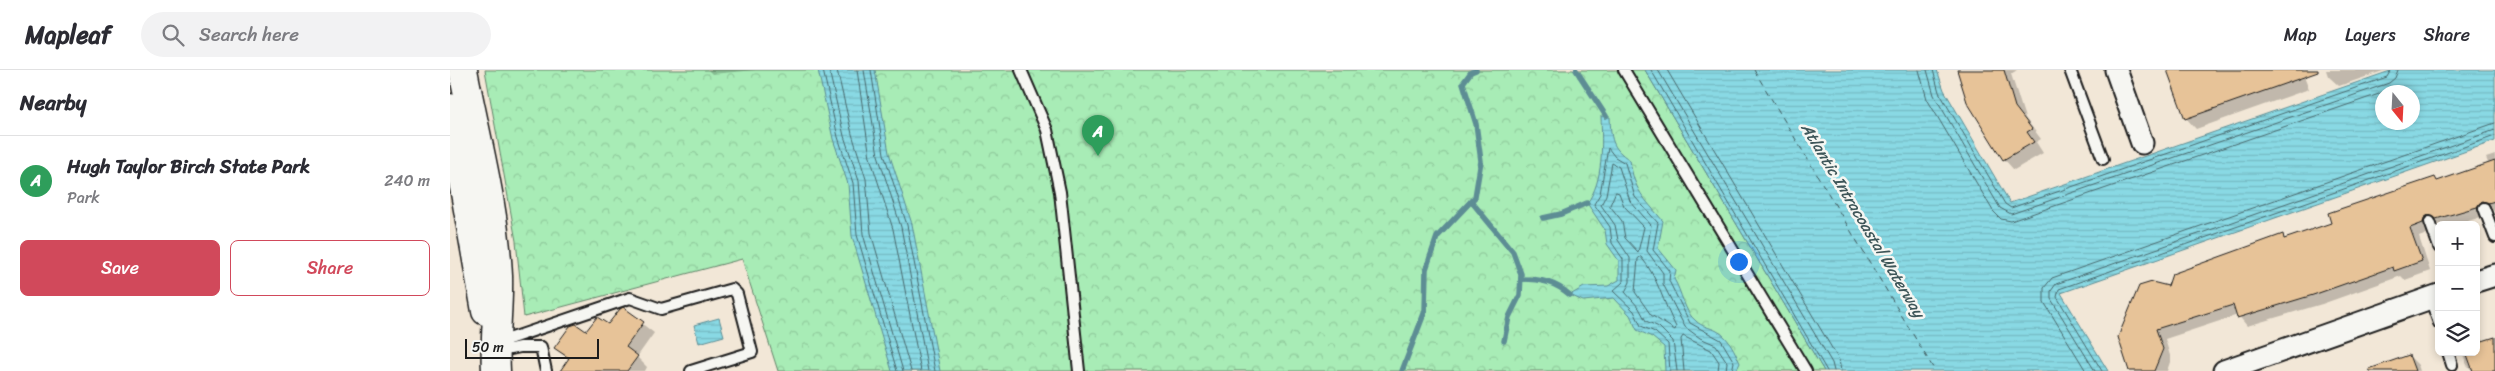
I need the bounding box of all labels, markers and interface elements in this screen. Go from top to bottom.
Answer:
search box [141,12,491,57]
text: Mapleaf [25,14,111,56]
text: Search here [199,18,299,51]
text: Map [2284,19,2317,51]
text: Layers [2345,19,2396,51]
text: Share [2424,19,2470,51]
icon: search [159,21,187,49]
text: Nearby [20,84,86,122]
north arrow [2375,85,2420,130]
pin: A [1082,115,1114,156]
water label: Atlantic Intracoastal Waterway [1793,116,1934,325]
text: Hugh Taylor Birch State Park [67,150,310,183]
text: A [31,166,41,195]
text: 240 m [384,166,430,195]
text: Park [67,183,100,212]
map controls [2435,221,2480,356]
button: + [2435,221,2480,266]
button: Save [20,240,220,296]
button: Share [230,240,430,296]
your location [1726,249,1752,275]
button: − [2435,266,2480,311]
button: layers [2435,311,2480,356]
text: 50 m [472,335,504,360]
scale bar [465,336,599,359]

